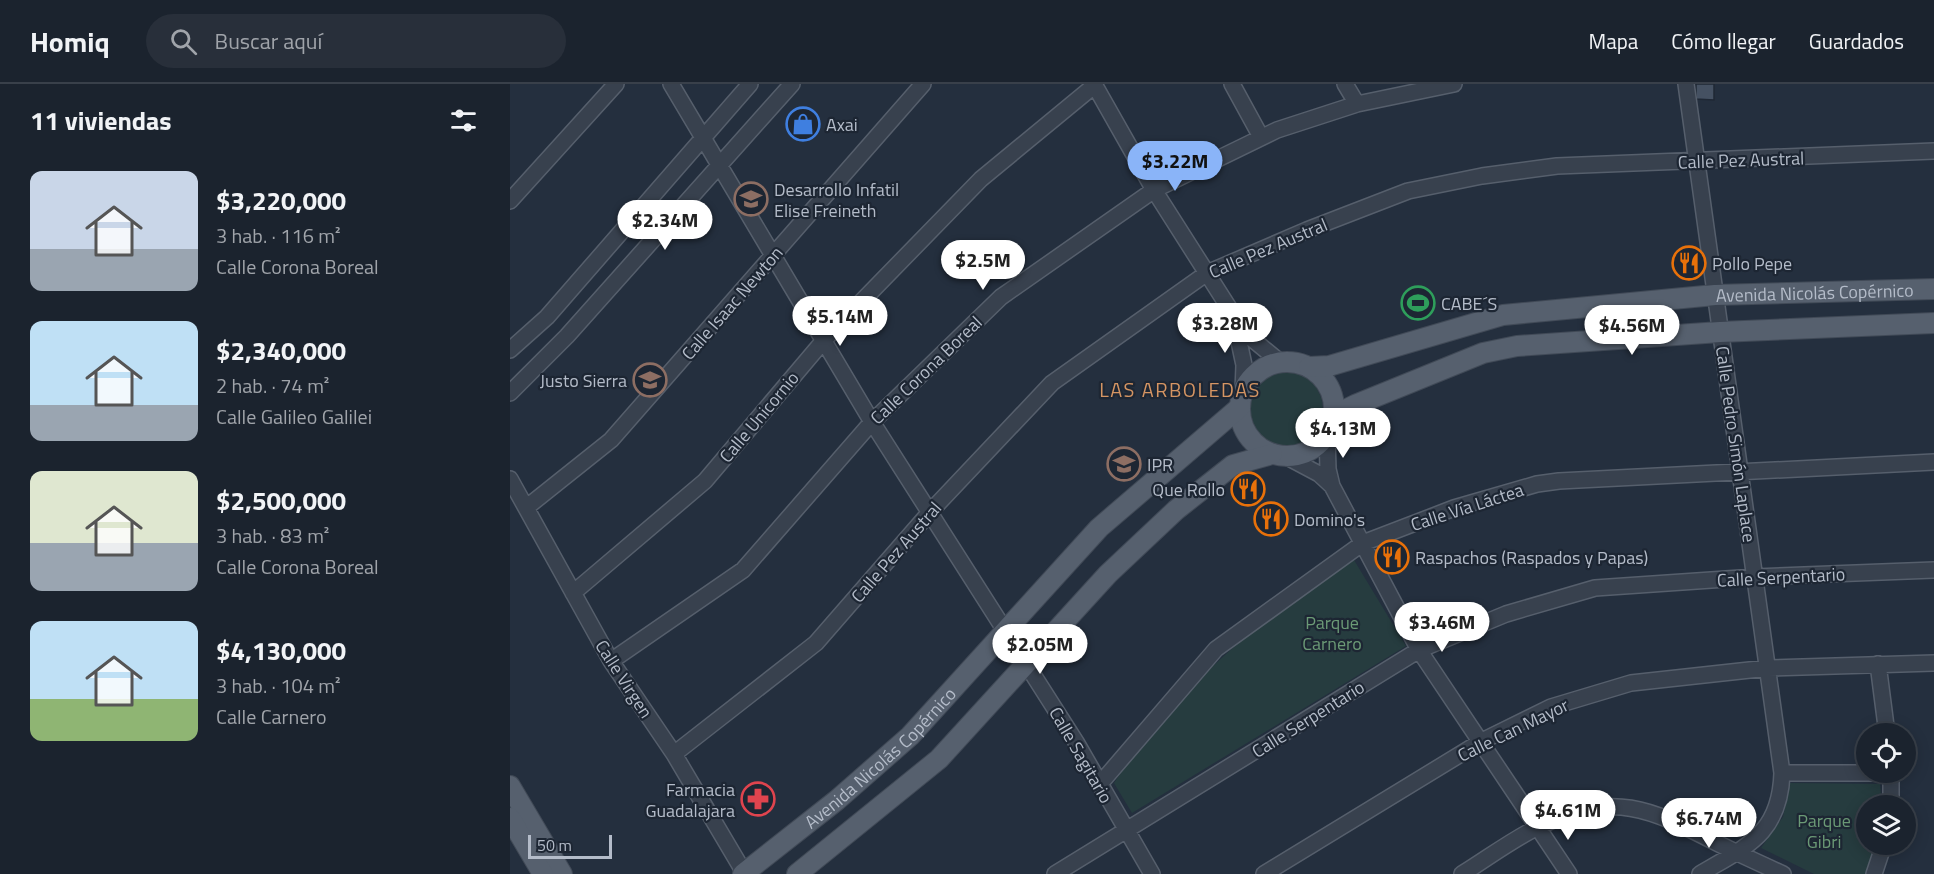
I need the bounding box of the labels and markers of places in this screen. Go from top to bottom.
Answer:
shop icon: Axai [785,106,821,142]
place label: Axai [826,111,858,138]
pin: $3.22M [1126,141,1224,192]
place label: Desarrollo Infatil Elise Freineth [774,176,899,224]
school or university icon: Desarrollo Infatil Elise Freineth [733,181,769,217]
pin: $2.34M [616,200,714,251]
pin: $2.5M [941,240,1025,291]
restaurant icon: Pollo Pepe [1671,245,1707,281]
place label: Pollo Pepe [1712,250,1792,277]
sports icon: CABE´S [1400,285,1436,321]
place label: CABE´S [1441,290,1497,317]
pin: $5.14M [791,296,889,347]
pin: $3.28M [1176,303,1274,354]
pin: $4.56M [1583,305,1681,356]
school or university icon: Justo Sierra [632,362,668,398]
place label: Justo Sierra [540,367,627,394]
pin: $4.13M [1294,408,1392,459]
school or university icon: IPR [1106,446,1142,482]
place label: IPR [1147,451,1173,478]
restaurant icon: Que Rollo [1230,471,1266,507]
place label: Que Rollo [1152,476,1225,503]
restaurant icon: Domino's [1253,501,1289,537]
place label: Domino's [1294,506,1365,533]
restaurant icon: Raspachos (Raspados y Papas) [1374,539,1410,575]
place label: Raspachos (Raspados y Papas) [1415,544,1648,571]
pin: $3.46M [1393,602,1491,653]
pin: $2.05M [991,624,1089,675]
place label: Farmacia Guadalajara [645,776,735,824]
pharmacy icon: Farmacia Guadalajara [740,781,776,817]
pin: $4.61M [1519,790,1617,841]
pin: $6.74M [1660,798,1758,849]

